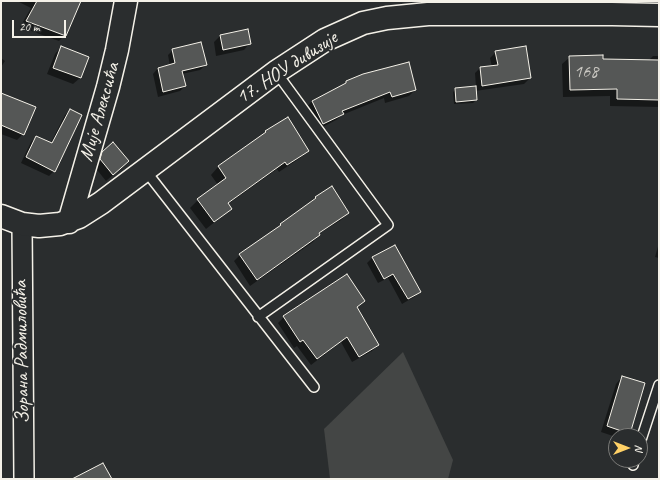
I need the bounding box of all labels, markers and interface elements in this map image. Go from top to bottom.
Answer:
scale bar [14,12,68,38]
text: 20 m [19,19,39,35]
street label: 17. НОУ дивизије [232,26,342,110]
street label: Мије Алексића [74,60,126,164]
house number: 168 [574,61,598,83]
street label: Зорана Радмиловића [9,280,35,424]
north arrow [608,428,648,468]
text: N [632,445,646,451]

